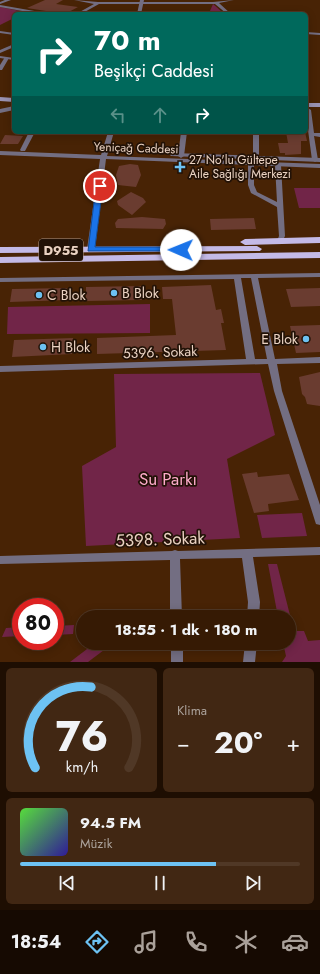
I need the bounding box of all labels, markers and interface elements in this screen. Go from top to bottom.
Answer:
text: 70 m [94,20,161,61]
icon: right [28,28,80,80]
text: Beşikçi Caddesi [94,58,214,84]
icon: left [107,104,129,126]
icon: ahead [149,104,171,126]
icon: right [191,104,213,126]
street label: Yeniçağ Caddesi [93,138,179,158]
place label: 27 No'lu Gültepe Aile Sağlığı Merkezi [189,151,291,183]
marker: 27 No'lu Gültepe Aile Sağlığı Merkezi [174,161,186,173]
pin [83,169,117,203]
icon: arrive [89,175,111,197]
position arrow [160,229,202,271]
road number: D955 [39,239,83,261]
place label: B Blok [122,283,160,303]
place label: C Blok [47,285,86,305]
marker: B Blok [109,288,119,298]
marker: C Blok [34,290,44,300]
place label: E Blok [261,329,299,349]
marker: E Blok [301,334,311,344]
place label: H Blok [51,337,91,357]
street label: 5396. Sokak [122,341,198,363]
marker: H Blok [38,342,48,352]
park label: Su Parkı [139,467,197,491]
street label: 5398. Sokak [115,525,206,553]
speed limit sign: 80 [12,598,64,650]
text: 18:55 · 1 dk · 180 m [115,619,257,641]
text: Klima [177,701,207,720]
text: 76 [55,706,108,767]
text: 20° [214,721,262,764]
text: − [177,727,190,759]
text: + [286,727,300,759]
text: km/h [65,757,98,777]
text: 94.5 FM [80,812,141,834]
text: Müzik [80,834,112,853]
icon: previous [56,872,78,894]
icon: pause [149,872,171,894]
icon: next [242,872,264,894]
icon: directions [83,928,111,956]
icon: music [132,928,160,956]
icon: phone [182,928,210,956]
icon: climate [232,928,260,956]
icon: car [281,928,309,956]
text: 18:54 [11,929,61,955]

